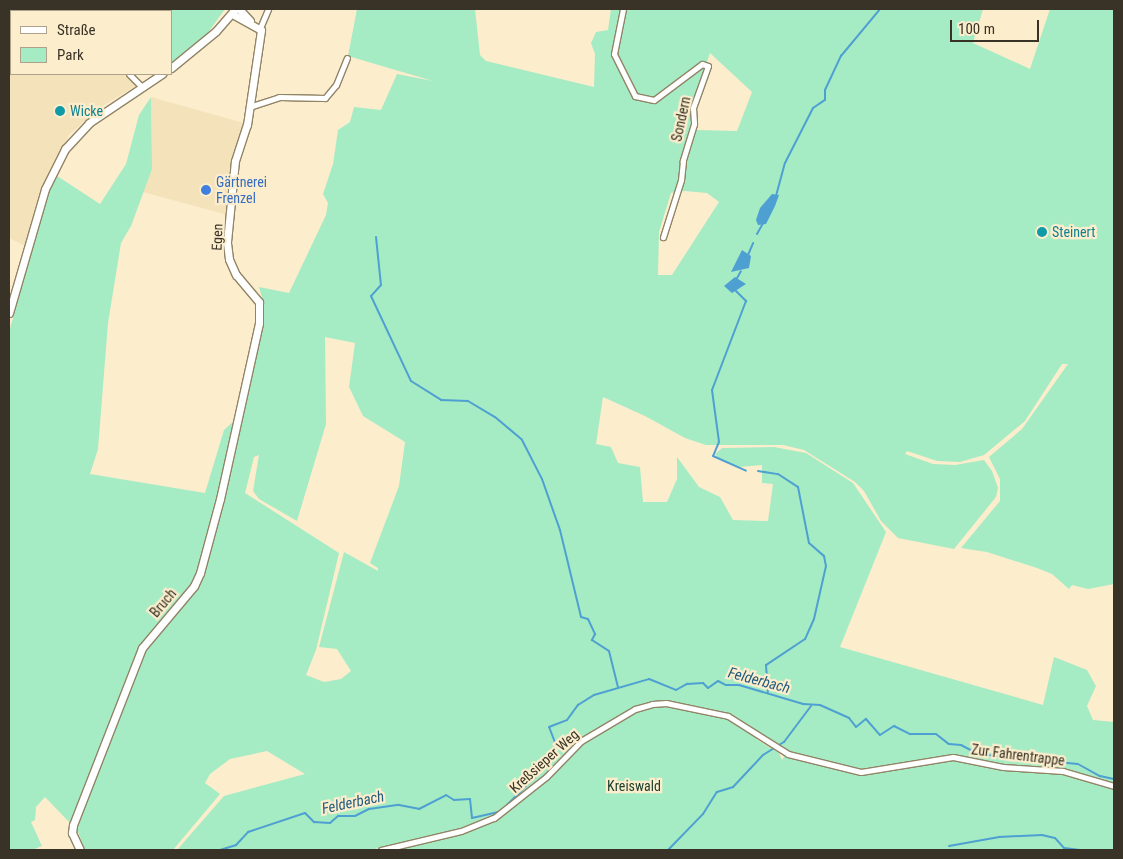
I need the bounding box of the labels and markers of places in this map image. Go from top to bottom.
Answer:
place label: Wicke [70,103,103,119]
marker: Wicke [54,105,66,117]
place label: Gärtnerei Frenzel [216,174,267,206]
marker: Gärtnerei Frenzel [200,184,212,196]
place label: Steinert [1052,224,1095,240]
marker: Steinert [1036,226,1048,238]

